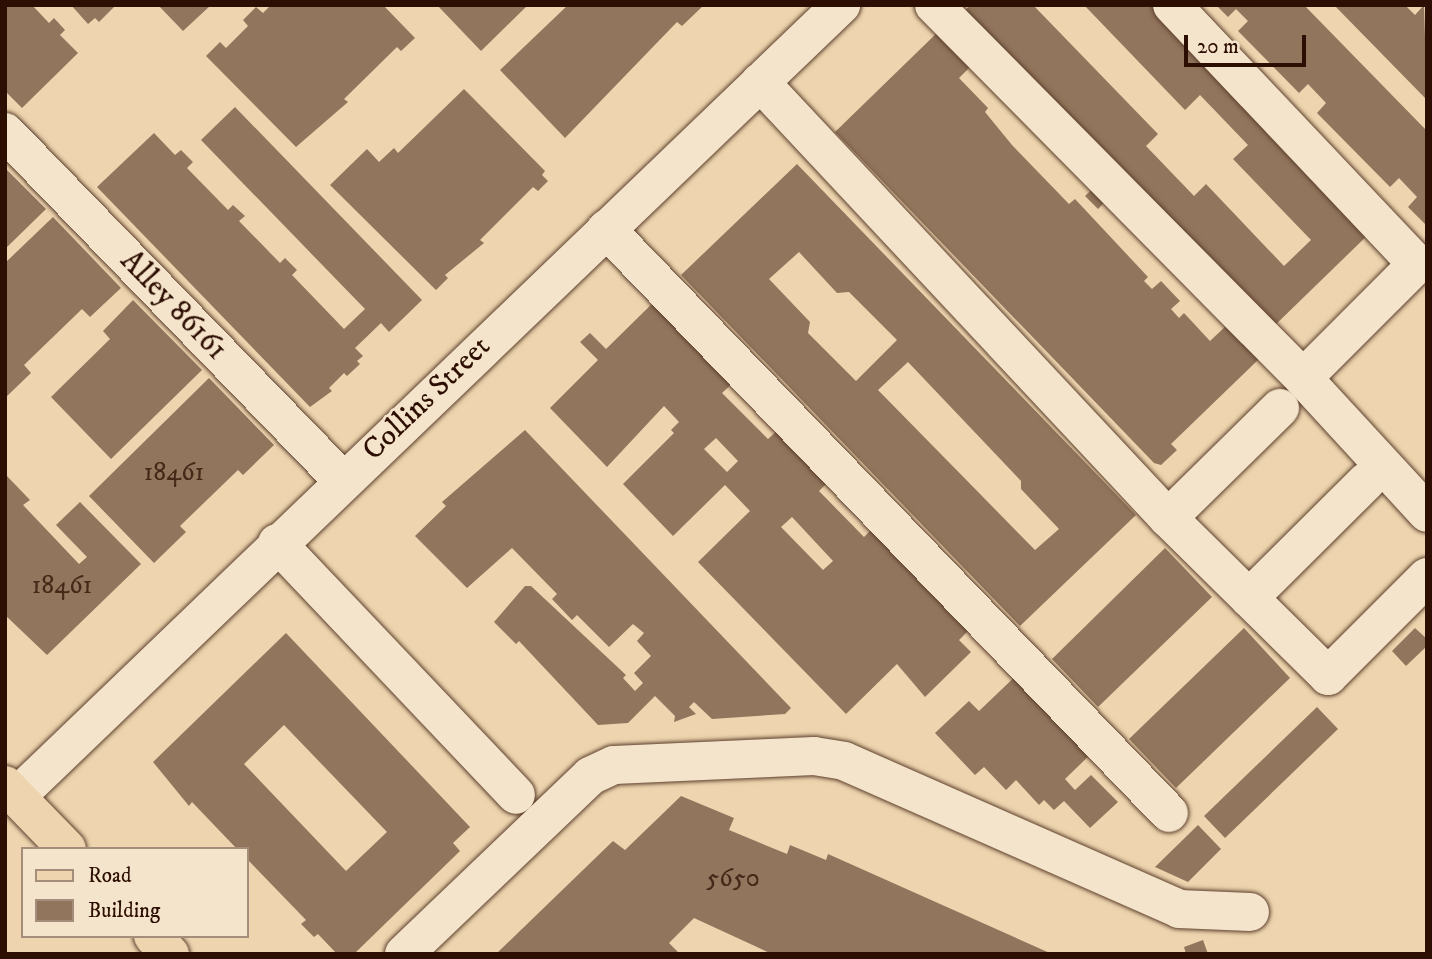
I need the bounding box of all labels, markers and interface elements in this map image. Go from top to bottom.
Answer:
scale bar [1187,21,1310,65]
text: 20 m [1197,34,1239,60]
street label: Alley 86161 [112,244,234,368]
street label: Collins Street [356,329,498,469]
house number: 18461 [144,457,204,489]
house number: 18461 [32,570,92,602]
legend [21,847,248,938]
text: Road [88,863,132,889]
house number: 5650 [706,863,760,895]
text: Building [88,898,160,924]

